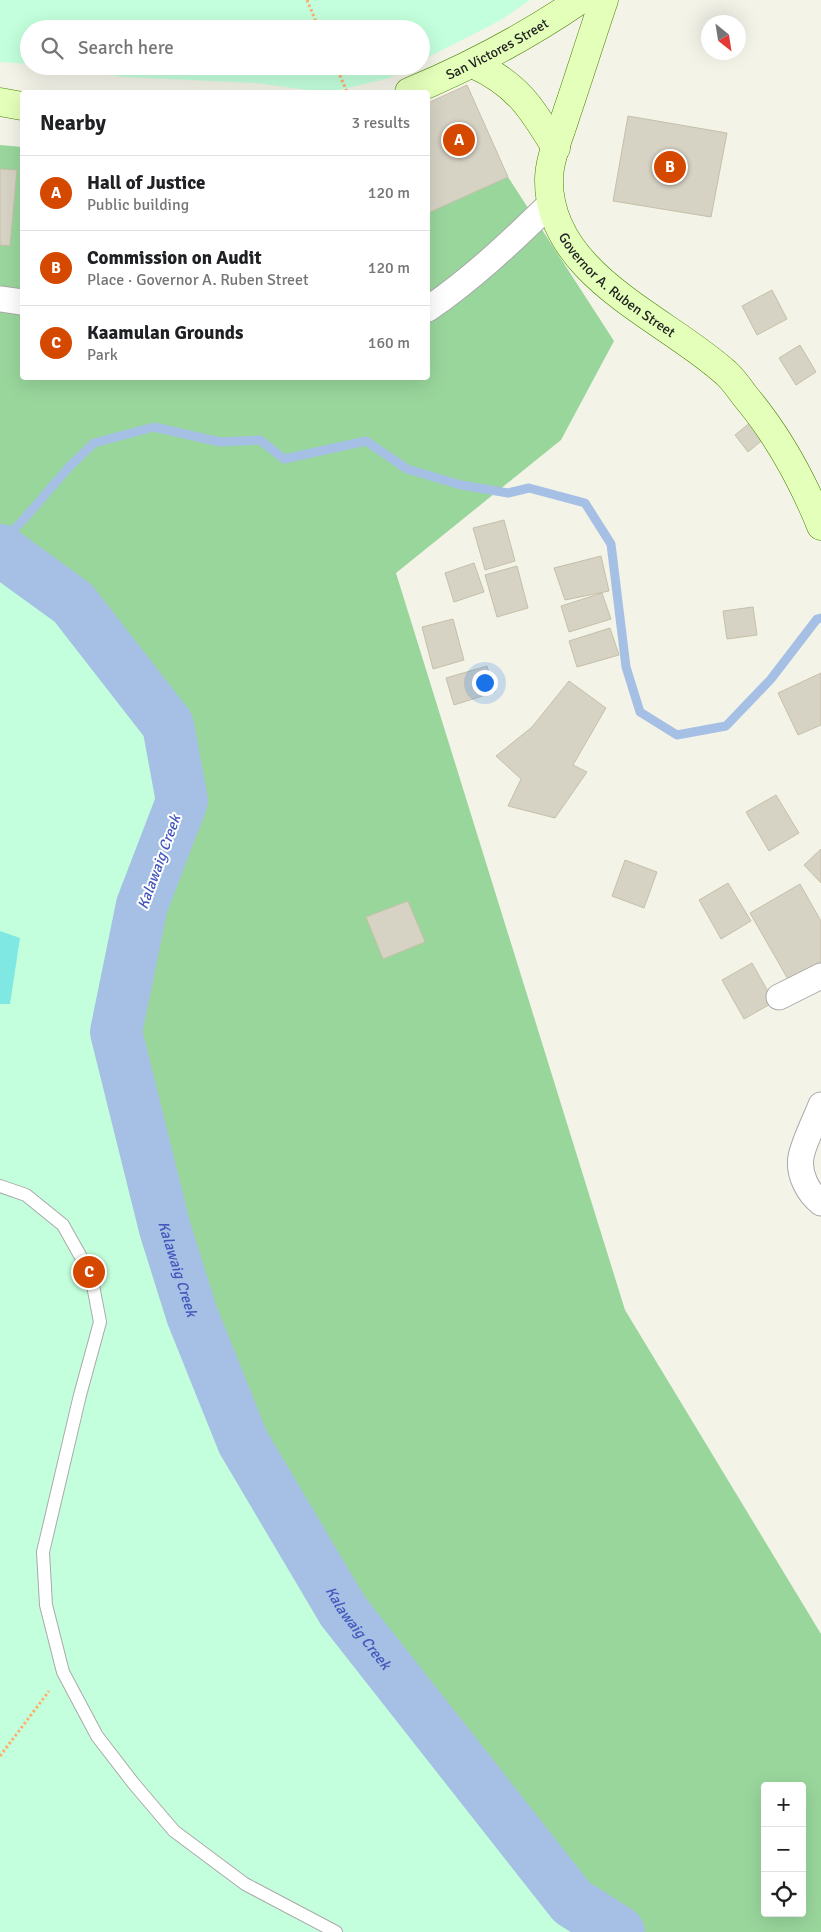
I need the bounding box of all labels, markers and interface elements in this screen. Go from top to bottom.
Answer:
street label: San Victores Street [443,15,552,84]
north arrow [701,15,746,60]
search box [20,20,430,75]
icon: search [38,34,66,62]
text: Search here [78,36,174,60]
text: Nearby [40,110,106,136]
text: 3 results [351,113,410,133]
pin: A [443,121,475,159]
pin: B [654,148,686,186]
text: Hall of Justice [87,171,206,195]
text: A [51,183,61,203]
text: 120 m [368,183,410,203]
text: Public building [87,195,189,215]
street label: Governor A. Ruben Street [555,230,678,341]
text: Commission on Audit [87,246,262,270]
text: B [51,258,61,278]
text: 120 m [368,258,410,278]
text: Place · Governor A. Ruben Street [87,270,309,290]
text: Kaamulan Grounds [87,321,244,345]
text: C [51,333,61,353]
text: 160 m [368,333,410,353]
text: Park [87,345,118,365]
your location [472,670,498,696]
water label: Kalawaig Creek [134,811,185,912]
water label: Kalawaig Creek [154,1219,201,1320]
pin: C [73,1253,105,1291]
water label: Kalawaig Creek [321,1583,395,1674]
map controls [761,1782,806,1917]
button: + [761,1782,806,1827]
button: − [761,1827,806,1872]
button: locate [761,1872,806,1917]

